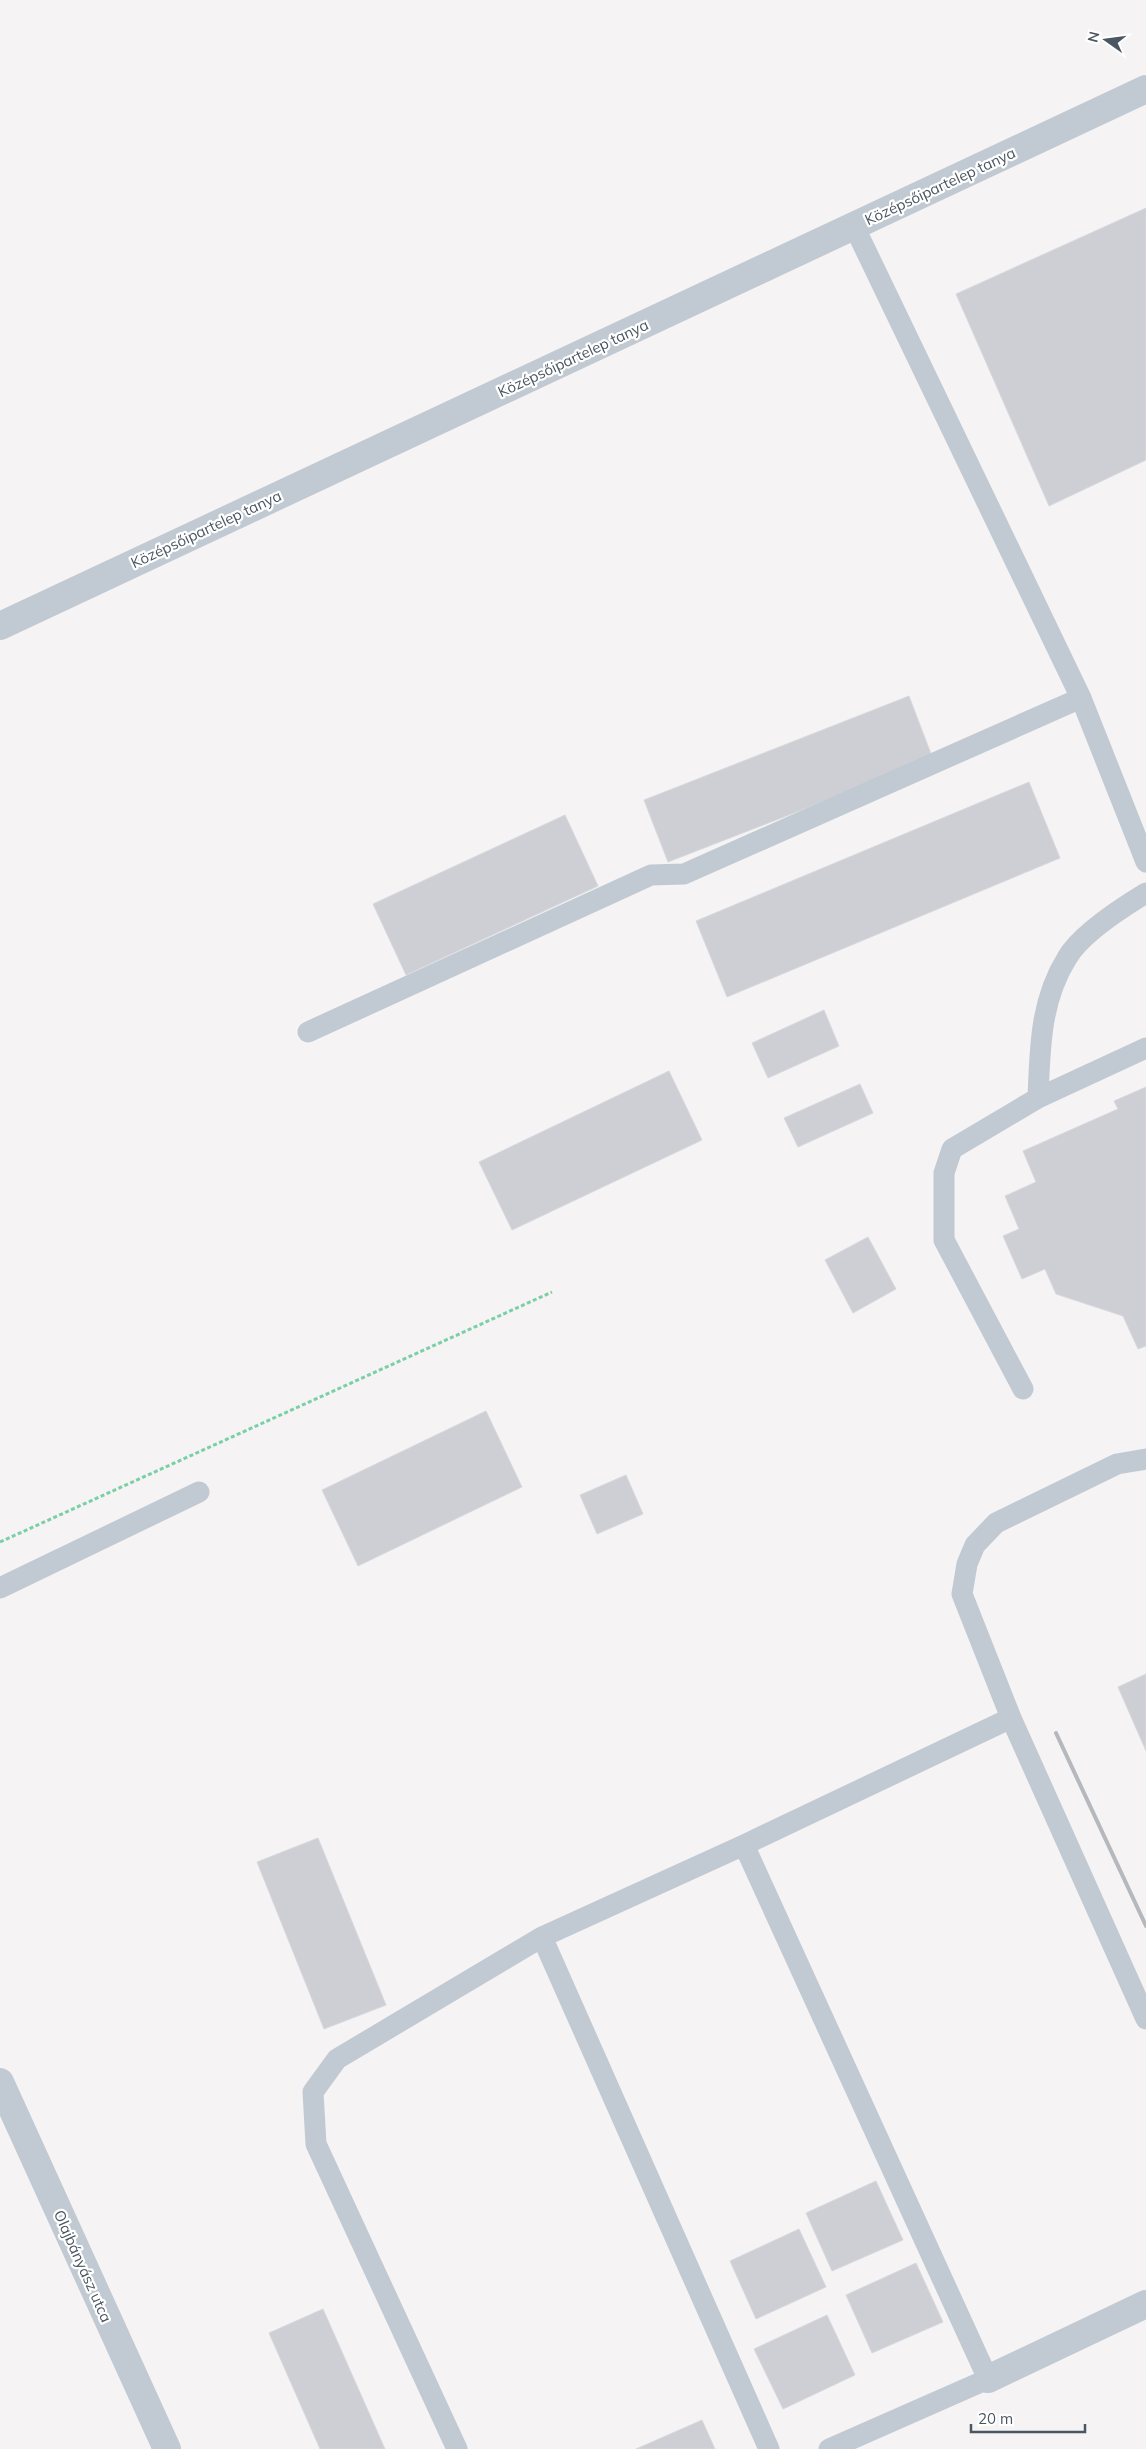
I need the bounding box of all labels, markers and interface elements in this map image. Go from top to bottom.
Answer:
north arrow [1081,15,1131,65]
text: N [1083,30,1103,44]
street label: Középsőipartelep tanya [862,143,1018,229]
street label: Középsőipartelep tanya [495,315,651,401]
street label: Középsőipartelep tanya [128,486,284,572]
street label: Olajbányász utca [50,2207,116,2325]
scale bar [971,2402,1085,2434]
text: 20 m [978,2409,1013,2428]

